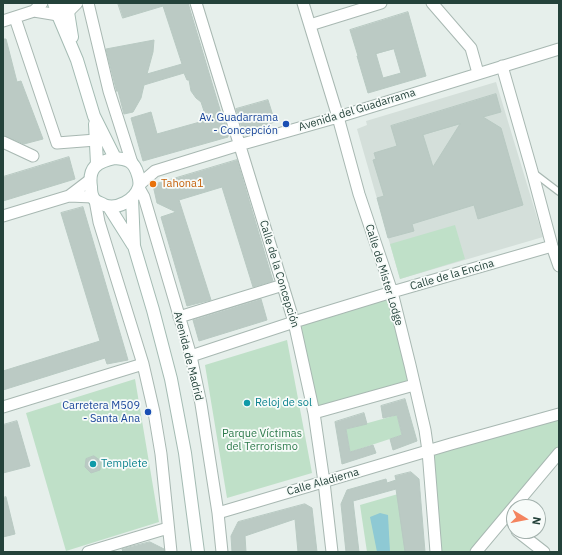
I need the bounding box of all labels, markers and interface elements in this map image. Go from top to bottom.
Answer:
street label: Avenida del Guadarrama [297,86,417,134]
place label: Av. Guadarrama - Concepción [199,111,278,137]
marker: Av. Guadarrama - Concepción [281,119,291,129]
place label: Tahona1 [161,177,204,191]
marker: Tahona1 [148,179,158,189]
street label: Calle de la Concepción [256,219,302,329]
street label: Calle de Mister Lodge [362,223,406,327]
street label: Calle de la Encina [408,257,496,293]
street label: Avenida de Madrid [171,310,205,402]
place label: Reloj de sol [255,396,312,410]
marker: Reloj de sol [242,398,252,408]
place label: Carretera M509 - Santa Ana [62,399,140,425]
marker: Carretera M509 - Santa Ana [143,407,153,417]
park label: Parque Víctimas del Terrorismo [222,427,302,453]
place label: Templete [101,457,147,471]
marker: Templete [88,459,98,469]
street label: Calle Aladierna [285,465,361,499]
north arrow [506,499,546,539]
text: N [529,516,544,526]

